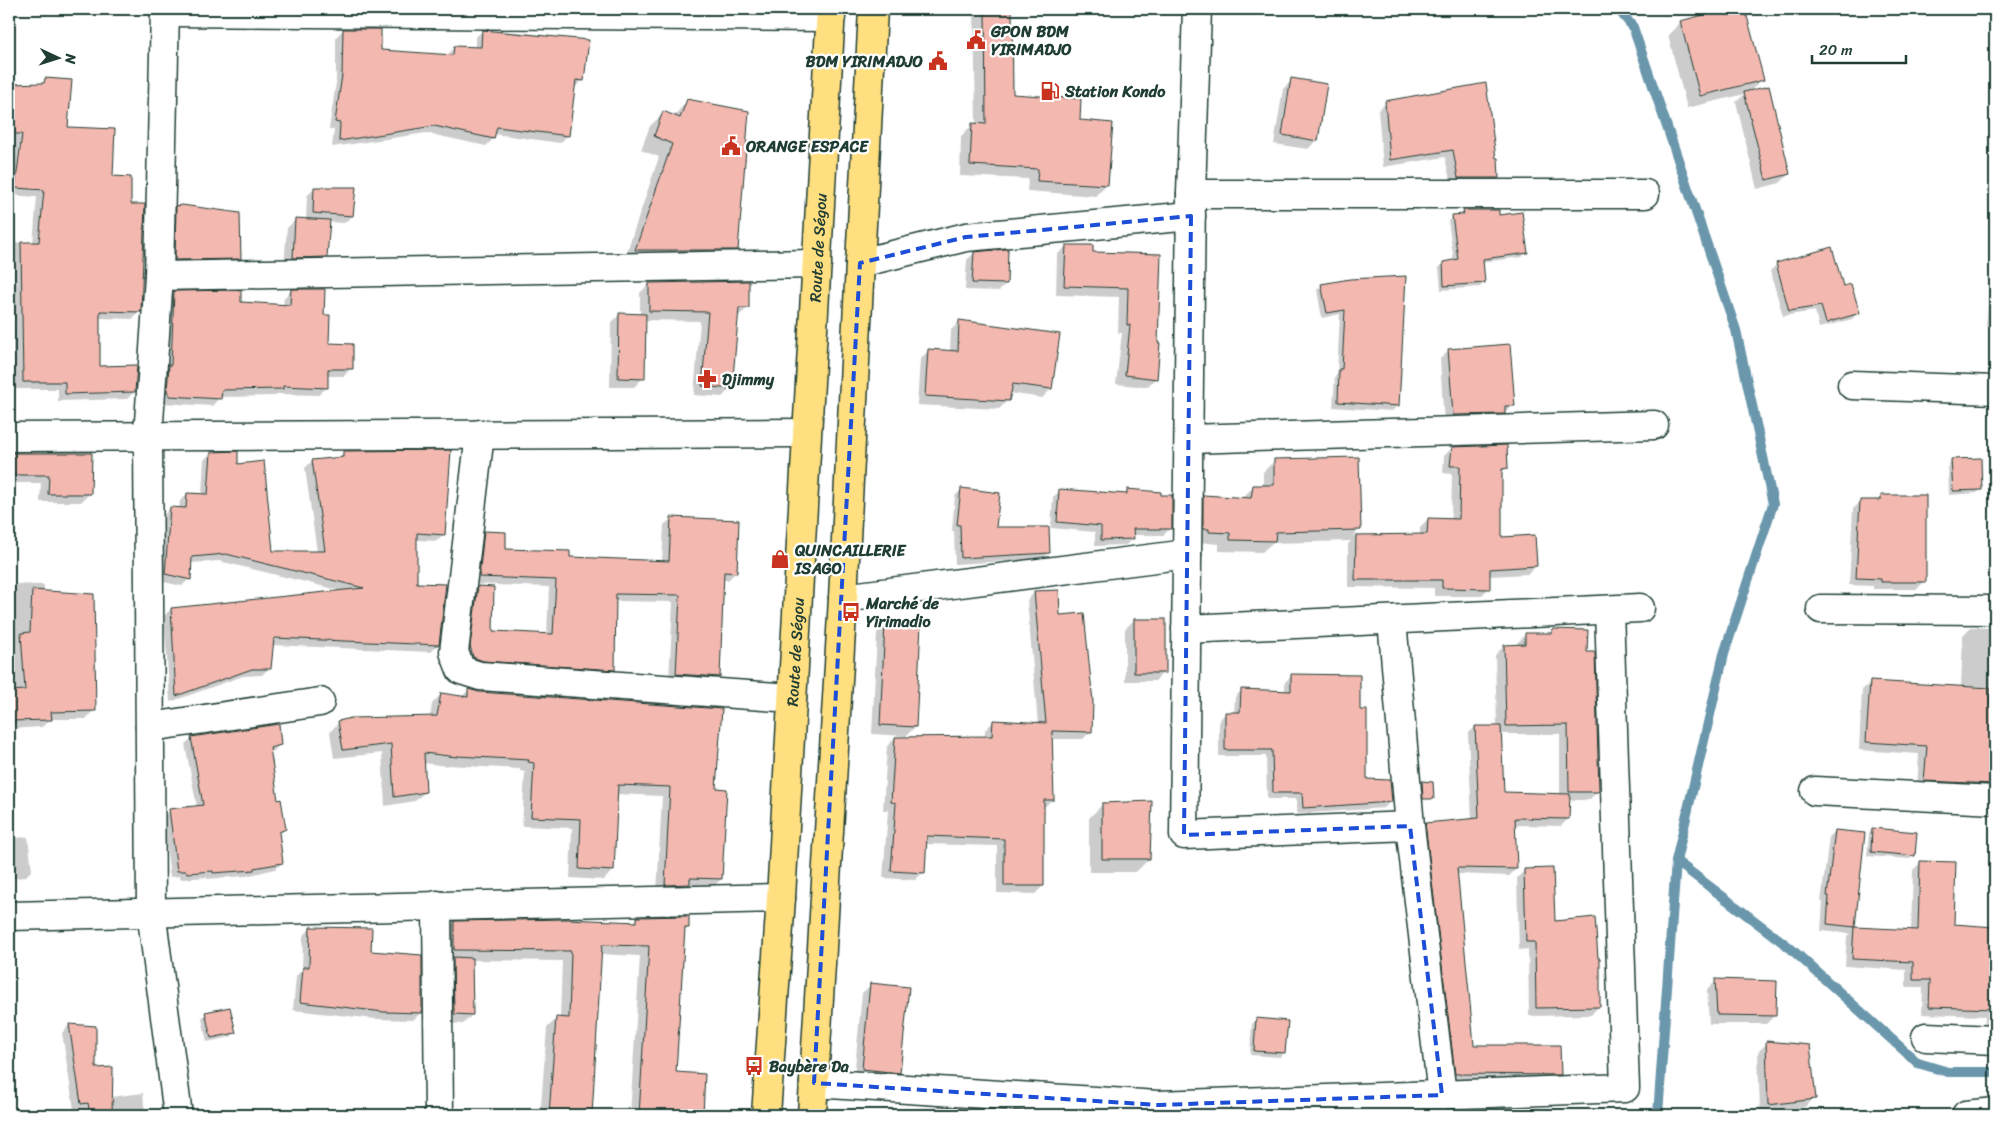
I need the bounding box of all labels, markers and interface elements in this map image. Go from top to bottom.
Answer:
place label: GPON BDM YIRIMADJO [990,17,1072,64]
public building icon: GPON BDM YIRIMADJO [965,29,987,51]
north arrow [32,32,82,82]
scale bar [1812,32,1905,64]
text: 20 m [1819,37,1853,63]
place label: BDM YIRIMADJO [806,47,924,76]
public building icon: BDM YIRIMADJO [927,50,949,72]
text: N [58,52,83,65]
place label: Station Kondo [1064,77,1166,106]
fuel station icon: Station Kondo [1039,80,1061,102]
place label: ORANGE ESPACE [745,132,869,161]
public building icon: ORANGE ESPACE [720,135,742,157]
street label: Route de Ségou [801,192,836,303]
place label: Djimmy [722,365,775,394]
pharmacy icon: Djimmy [696,368,718,390]
place label: QUINCAILLERIE ISAGO [794,536,907,583]
shop icon: QUINCAILLERIE ISAGO [769,548,791,570]
place label: Marché de Yirimadio [865,589,940,636]
street label: Route de Ségou [778,596,813,707]
bus stop icon: Marché de Yirimadio [840,601,862,623]
place label: Baybère Da [769,1052,850,1081]
bus stop icon: Baybère Da [743,1055,765,1077]

